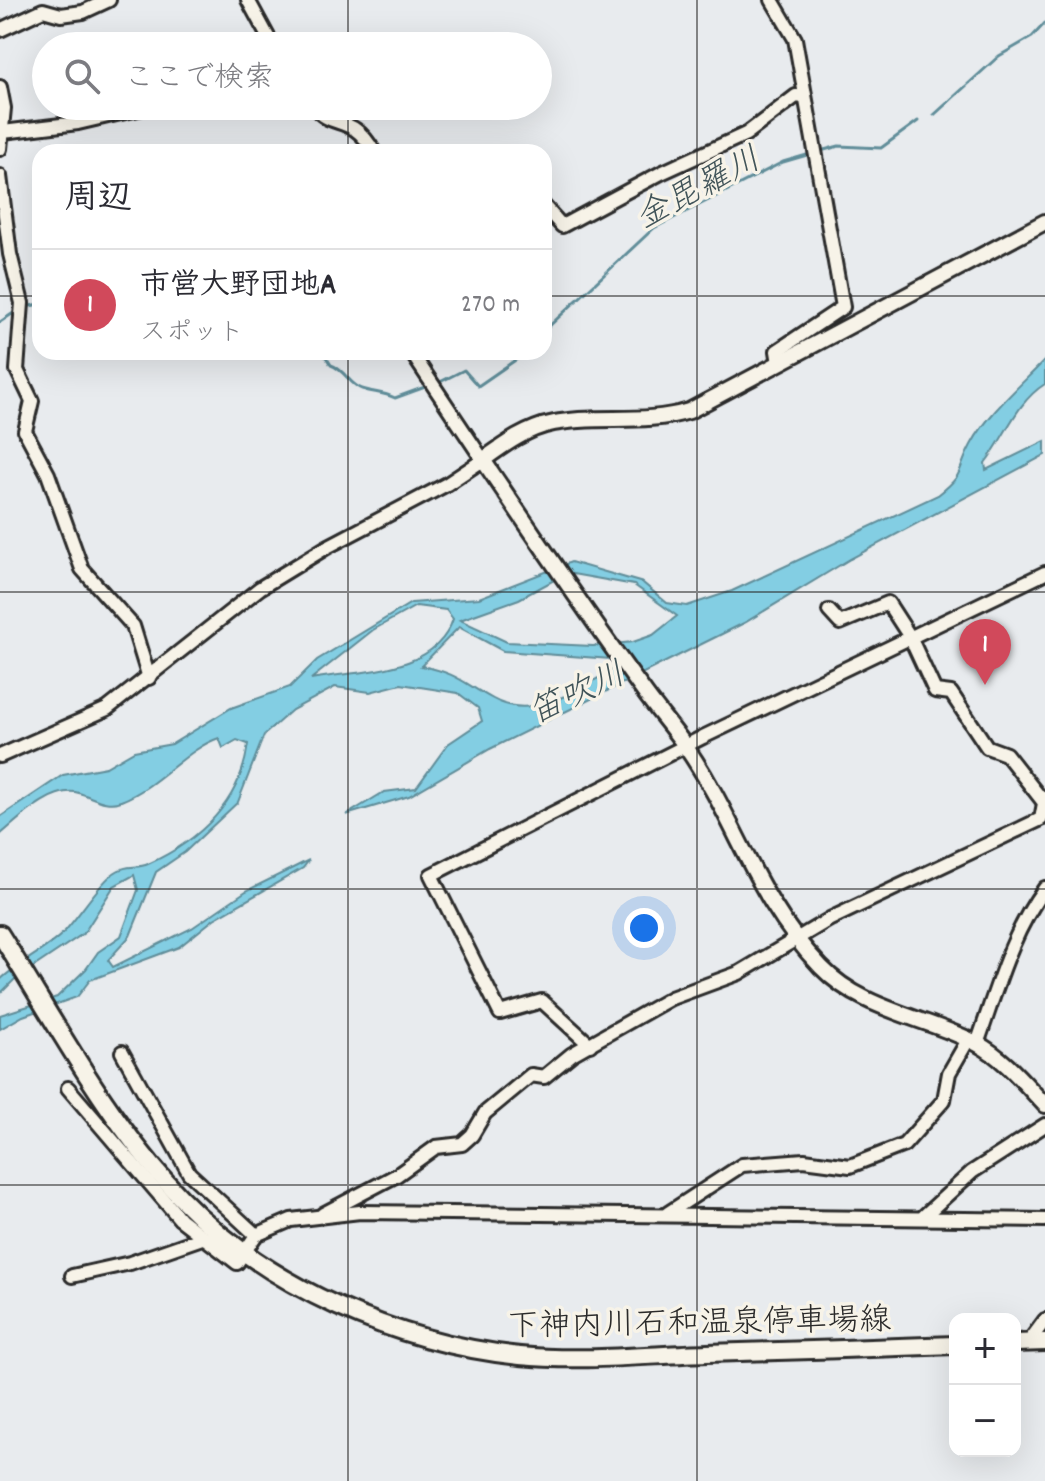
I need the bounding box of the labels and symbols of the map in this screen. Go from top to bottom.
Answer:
water label: 金毘羅川 [628,137,771,244]
pin: 1 [959,619,1011,685]
water label: 笛吹川 [522,652,635,740]
your location [624,908,664,948]
street label: 下神内川石和温泉停車場線 [507,1300,891,1352]

